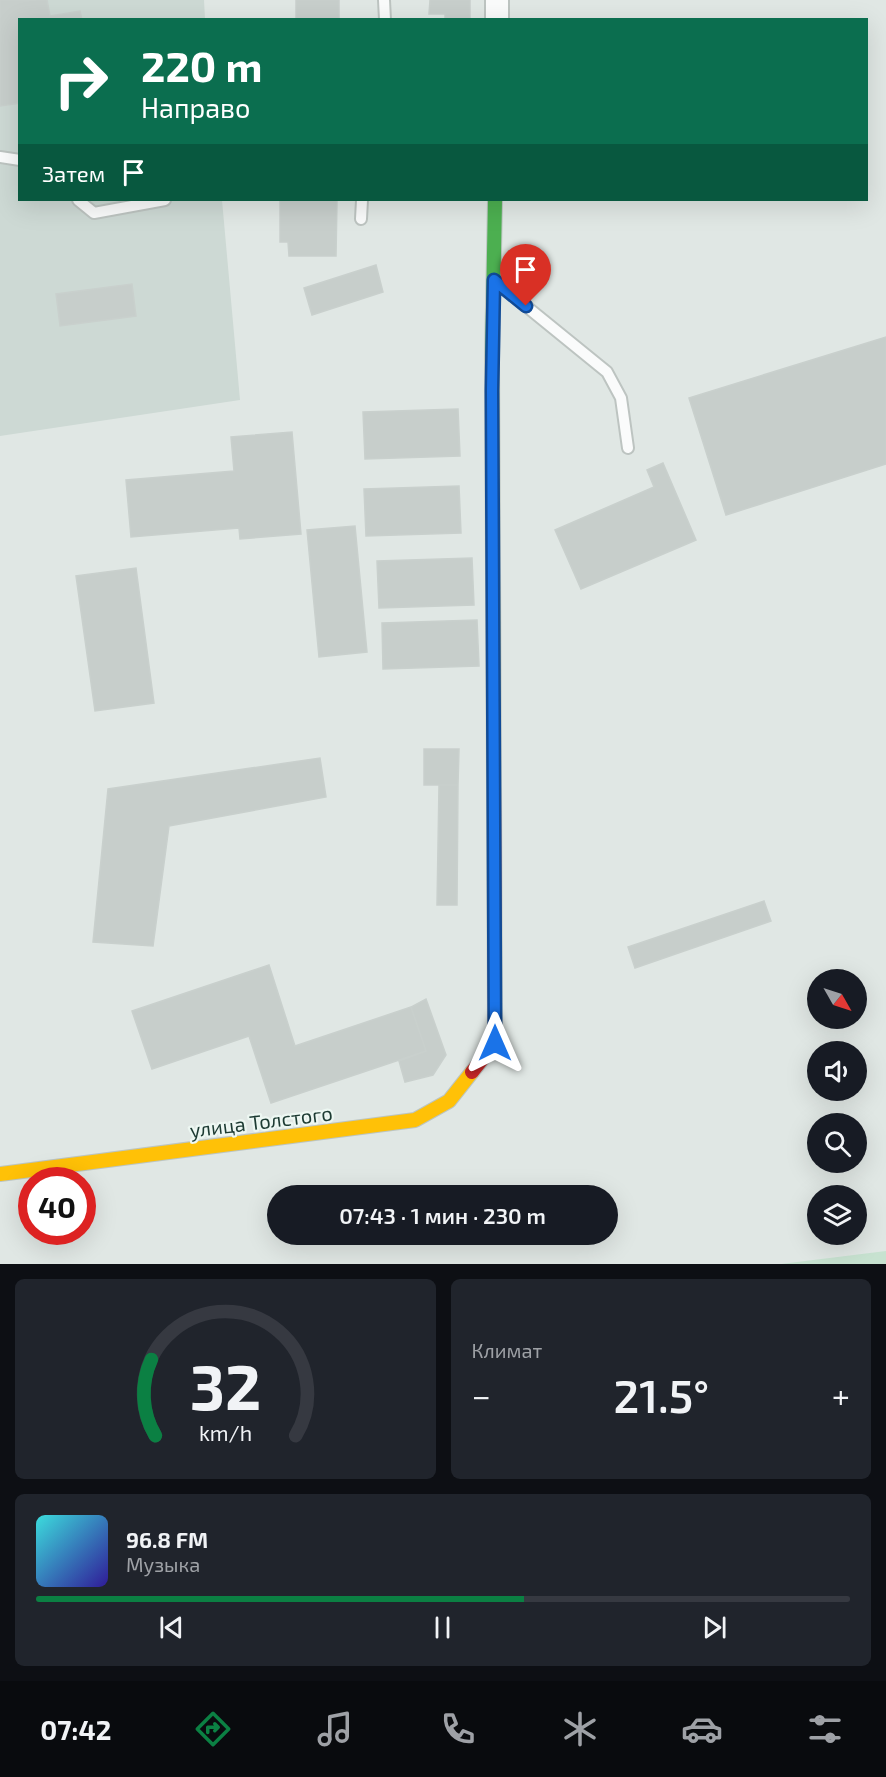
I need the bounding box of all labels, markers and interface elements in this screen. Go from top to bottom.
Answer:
text: 220 m [141,40,262,90]
icon: right [42,42,120,120]
text: Направо [141,91,250,123]
icon: arrive [117,156,150,189]
text: Затем [42,160,105,186]
pin [500,244,551,306]
icon: arrive [509,253,542,286]
north arrow [807,969,867,1029]
map controls [807,969,867,1245]
position arrow [463,1011,527,1075]
button: sound [807,1041,867,1101]
street label: улица Толстого [188,1100,334,1143]
button: search [807,1113,867,1173]
speed limit sign: 40 [18,1167,96,1245]
button: layers [807,1185,867,1245]
text: 07:43 · 1 мин · 230 m [339,1202,546,1228]
text: Климат [472,1338,542,1362]
text: 32 [189,1348,261,1423]
text: 21.5° [613,1368,709,1422]
text: − [472,1375,491,1415]
text: + [832,1375,850,1415]
text: km/h [199,1420,252,1445]
text: 96.8 FM [126,1526,208,1552]
text: Музыка [126,1552,200,1576]
icon: previous [155,1611,188,1644]
icon: pause [426,1611,459,1644]
icon: next [698,1611,731,1644]
icon: directions [192,1708,234,1750]
icon: music [314,1708,356,1750]
icon: phone [437,1708,479,1750]
icon: climate [559,1708,601,1750]
icon: car [681,1708,723,1750]
icon: filters [804,1708,846,1750]
text: 07:42 [40,1713,111,1745]

